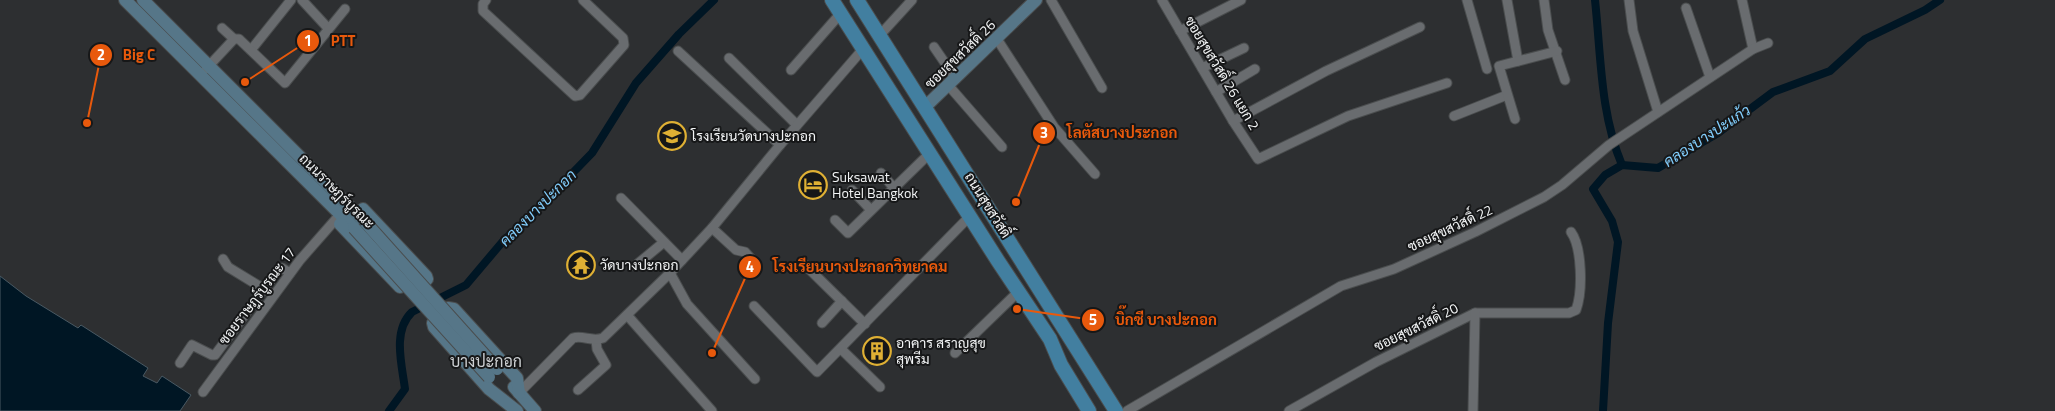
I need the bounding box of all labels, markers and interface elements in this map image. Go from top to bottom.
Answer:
street label: ซอยสุขสวัสดิ์ 26 แยก 2 [1180,11,1266,134]
street label: ซอยสุขสวัสดิ์ 26 [918,13,1000,93]
callout: PTT [296,26,365,56]
text: 1 [304,29,312,52]
text: PTT [331,29,355,52]
callout: Big C [88,40,166,70]
text: 2 [97,43,105,66]
text: Big C [123,43,155,66]
water label: คลองบางปะแก้ว [1659,99,1755,172]
callout: โลตัสบางประกอก [1032,118,1188,148]
school or university icon: โรงเรียนวัดบางปะกอก [657,121,687,151]
text: 3 [1040,121,1048,144]
text: โลตัสบางประกอก [1066,121,1177,144]
place label: โรงเรียนวัดบางปะกอก [690,125,816,146]
street label: ถนนราษฎร์บูรณะ [295,148,380,233]
water label: คลองบางปะกอก [494,164,582,252]
place label: Suksawat Hotel Bangkok [832,166,918,203]
street label: ถนนสุขสวัสดิ์ [960,167,1018,242]
hotel icon: Suksawat Hotel Bangkok [798,170,828,200]
street label: ซอยสุขสวัสดิ์ 22 [1403,197,1496,256]
street label: ซอยราษฎร์บูรณะ 17 [213,243,300,349]
temple icon: วัดบางปะกอก [566,250,596,280]
callout: โรงเรียนบางปะกอกวิทยาคม [738,252,958,282]
place label: วัดบางปะกอก [600,254,679,275]
text: 4 [746,255,754,278]
text: โรงเรียนบางปะกอกวิทยาคม [771,255,948,278]
street label: ซอยสุขสวัสดิ์ 20 [1369,296,1462,356]
callout: บิ๊กซี บางปะกอก [1080,305,1227,335]
text: บิ๊กซี บางปะกอก [1115,305,1217,331]
text: 5 [1089,308,1097,331]
place label: อาคาร สราญสุข สุพรีม [896,332,986,369]
building icon: อาคาร สราญสุข สุพรีม [862,336,892,366]
district label: บางปะกอก [450,349,522,373]

